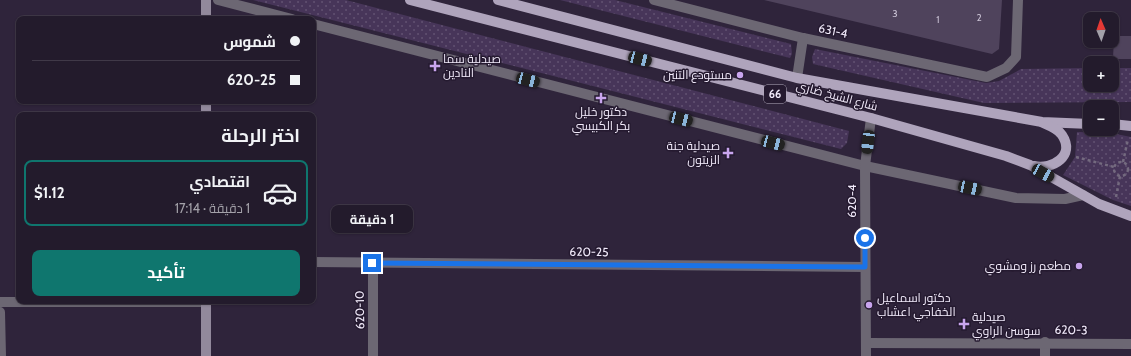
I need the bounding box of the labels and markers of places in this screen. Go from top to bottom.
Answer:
place label: صيدلية سما النادين [443,51,501,80]
marker: صيدلية سما النادين [430,61,440,71]
place label: مستودع التنين [663,67,732,83]
marker: مستودع التنين [735,70,745,80]
marker: دكتور خليل بكر الكبيسي [595,92,607,104]
place label: دكتور خليل بكر الكبيسي [572,104,630,136]
place label: صيدلية جنة الزيتون [667,138,720,167]
marker: صيدلية جنة الزيتون [723,148,733,158]
place label: مطعم رز ومشوي [985,258,1071,276]
marker: مطعم رز ومشوي [1074,261,1084,271]
place label: دكتور اسماعيل الخفاجي اعشاب [877,290,956,322]
marker: دكتور اسماعيل الخفاجي اعشاب [864,300,874,310]
place label: صيدلية سوسن الراوي [972,309,1040,341]
marker: صيدلية سوسن الراوي [959,319,969,329]

